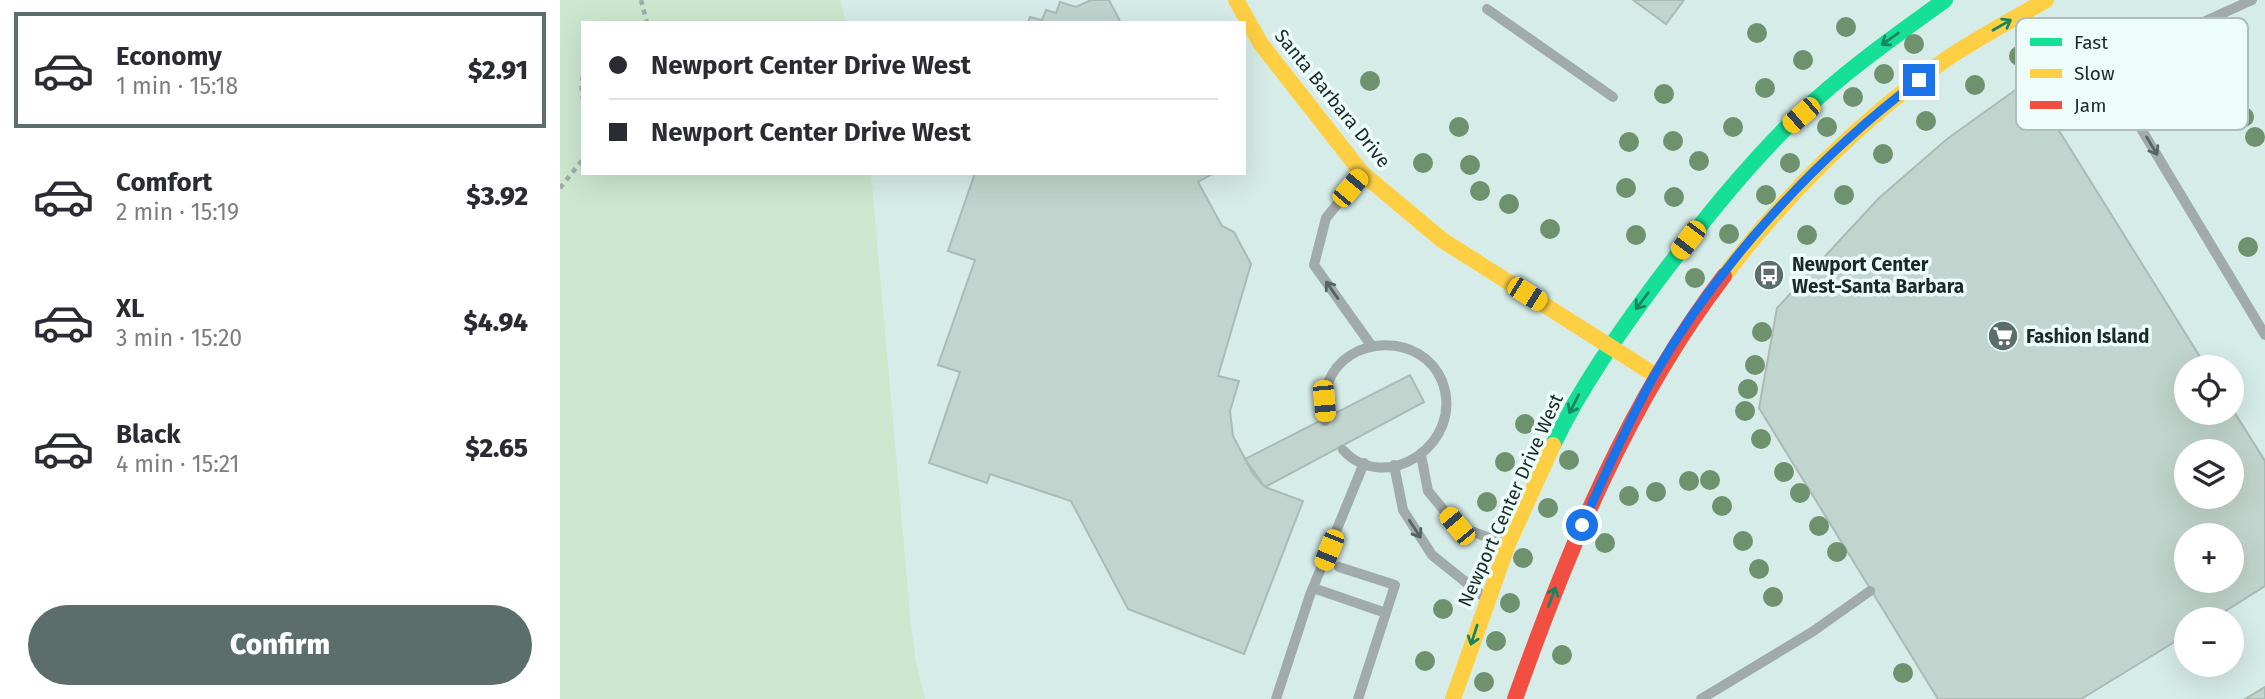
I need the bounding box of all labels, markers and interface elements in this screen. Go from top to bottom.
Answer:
one-way arrow [1992,18,2012,32]
legend [2016,18,2248,130]
street label: Santa Barbara Drive [1270,25,1395,172]
text: Fast [2074,31,2108,54]
one-way arrow [1881,32,1900,46]
icon: car [32,39,95,102]
text: Economy [116,41,222,72]
text: Newport Center Drive West [651,50,971,81]
text: $2.91 [468,55,528,86]
text: Slow [2074,62,2115,85]
route end [1903,64,1935,96]
text: 1 min · 15:18 [116,72,238,100]
car [1779,93,1824,137]
text: Jam [2074,94,2106,117]
text: Newport Center Drive West [651,117,971,148]
one-way arrow [2145,136,2159,156]
icon: car [32,165,95,228]
car [1329,165,1372,211]
text: Comfort [116,167,212,198]
text: $3.92 [466,181,528,212]
text: 2 min · 15:19 [116,198,239,226]
car [1667,217,1710,263]
place label: Newport Center West-Santa Barbara [1792,253,1964,298]
bus stop icon: Newport Center West-Santa Barbara [1752,258,1786,292]
car [1504,274,1551,314]
one-way arrow [1325,281,1339,300]
icon: car [32,291,95,354]
one-way arrow [1635,291,1649,310]
text: XL [116,293,144,324]
text: $4.94 [463,307,528,338]
supermarket icon: Fashion Island [1986,319,2020,353]
text: 3 min · 15:20 [116,324,242,352]
place label: Fashion Island [2026,325,2149,348]
map controls [2174,355,2244,677]
button: locate [2174,355,2244,425]
car [1312,379,1337,423]
street label: Newport Center Drive West [1453,390,1568,610]
one-way arrow [1567,394,1581,414]
icon: car [32,417,95,480]
text: Black [116,419,181,450]
text: $2.65 [465,433,528,464]
button: layers [2174,439,2244,509]
text: 4 min · 15:21 [116,450,240,478]
car [1436,503,1479,549]
route start [1566,509,1598,541]
one-way arrow [1408,519,1422,538]
button: + [2174,523,2244,593]
car [1312,527,1347,573]
one-way arrow [1546,586,1559,608]
button: Confirm [28,605,532,685]
button: − [2174,607,2244,677]
one-way arrow [1467,624,1479,646]

